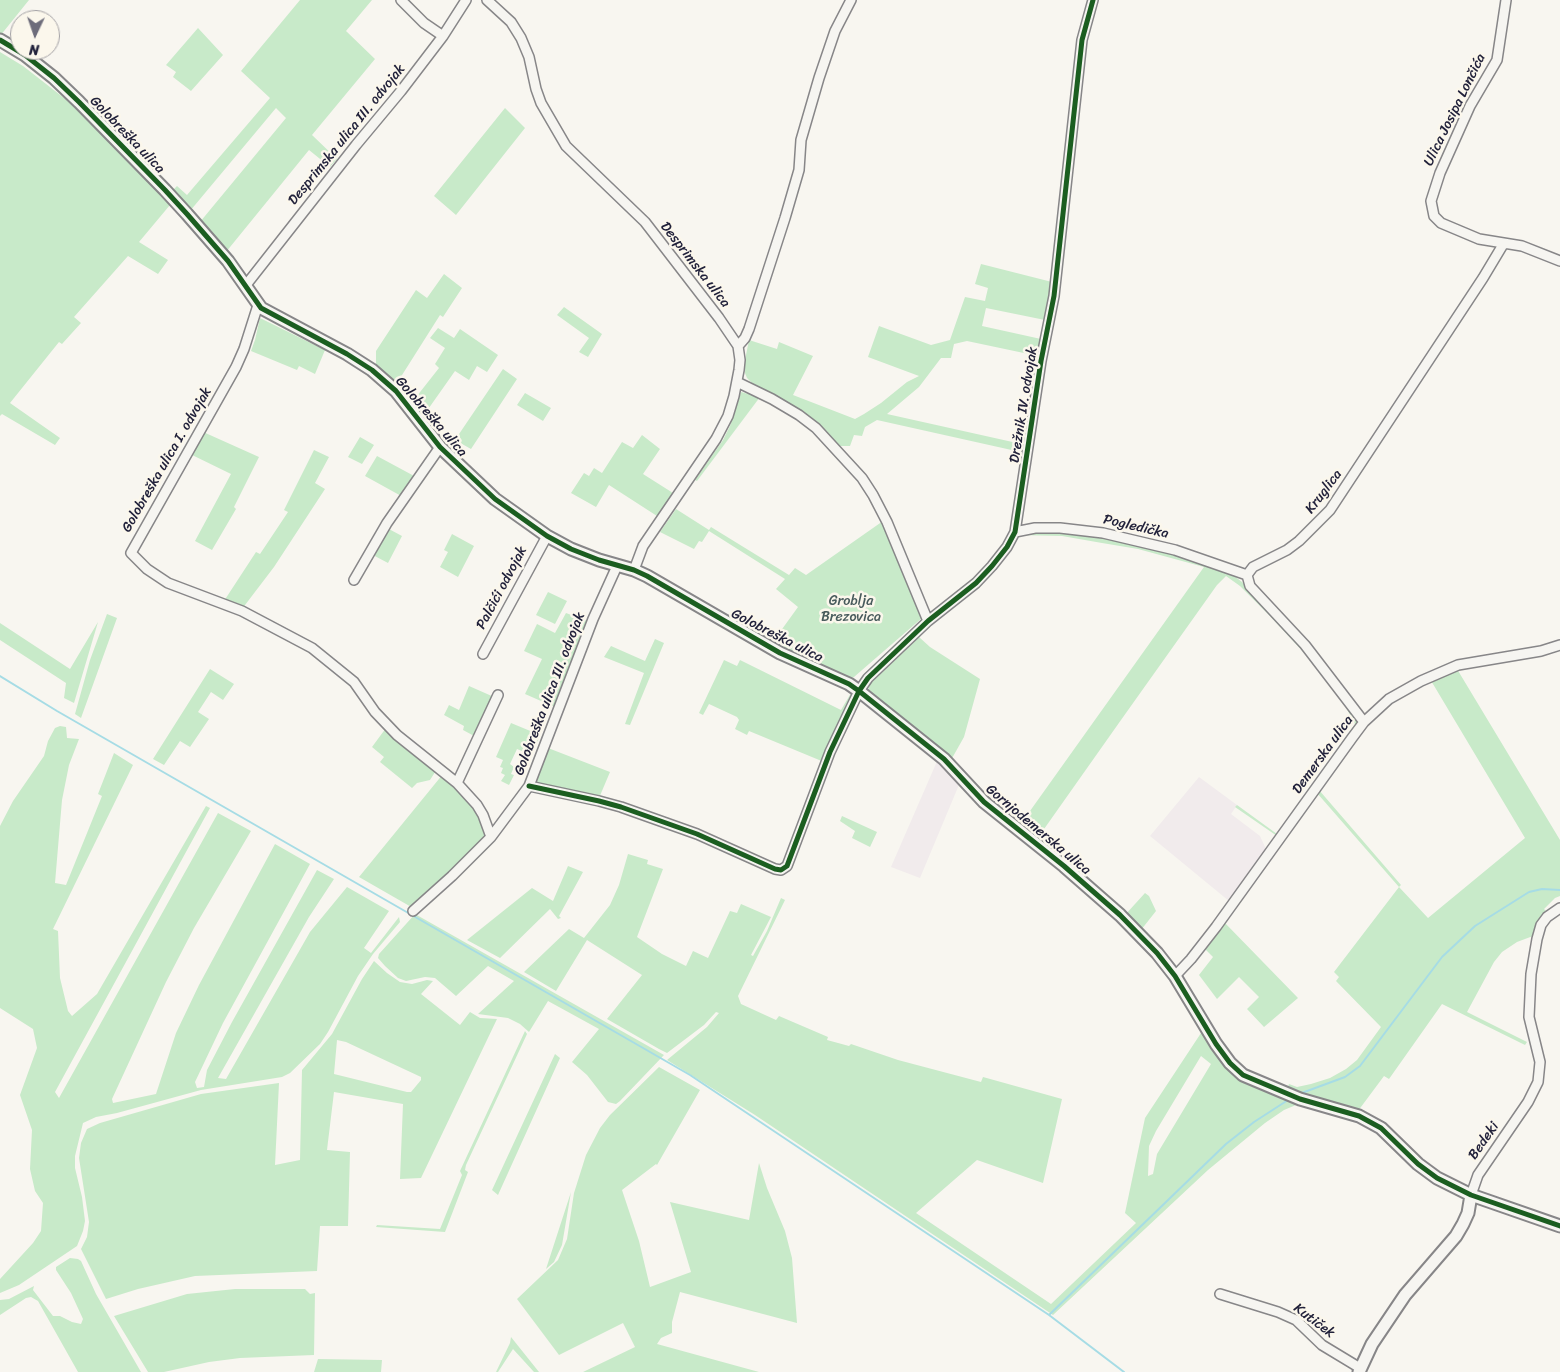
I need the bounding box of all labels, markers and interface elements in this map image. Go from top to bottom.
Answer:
north arrow [10,10,60,60]
text: N [29,37,40,62]
street label: Ulica Josipa Lončića [1421,51,1489,169]
street label: Desprimska ulica III. odvojak [285,61,409,209]
street label: Golobreška ulica [86,93,168,177]
street label: Desprimska ulica [656,219,734,311]
street label: Drežnik IV. odvojak [1007,346,1041,464]
street label: Golobreška ulica [392,373,470,461]
street label: Golobreška ulica I. odvojak [119,385,215,535]
street label: Kruglica [1302,467,1346,517]
street label: Pogledička [1102,511,1170,543]
street label: Palčići odvojak [473,544,531,632]
park label: Groblja Brezovica [821,593,881,626]
street label: Golobreška ulica [728,606,826,666]
street label: Golobreška ulica III. odvojak [511,610,589,778]
street label: Demerska ulica [1289,713,1357,797]
street label: Gornjodemerska ulica [982,781,1094,879]
street label: Bedeki [1465,1119,1503,1163]
street label: Kutiček [1290,1300,1338,1342]

